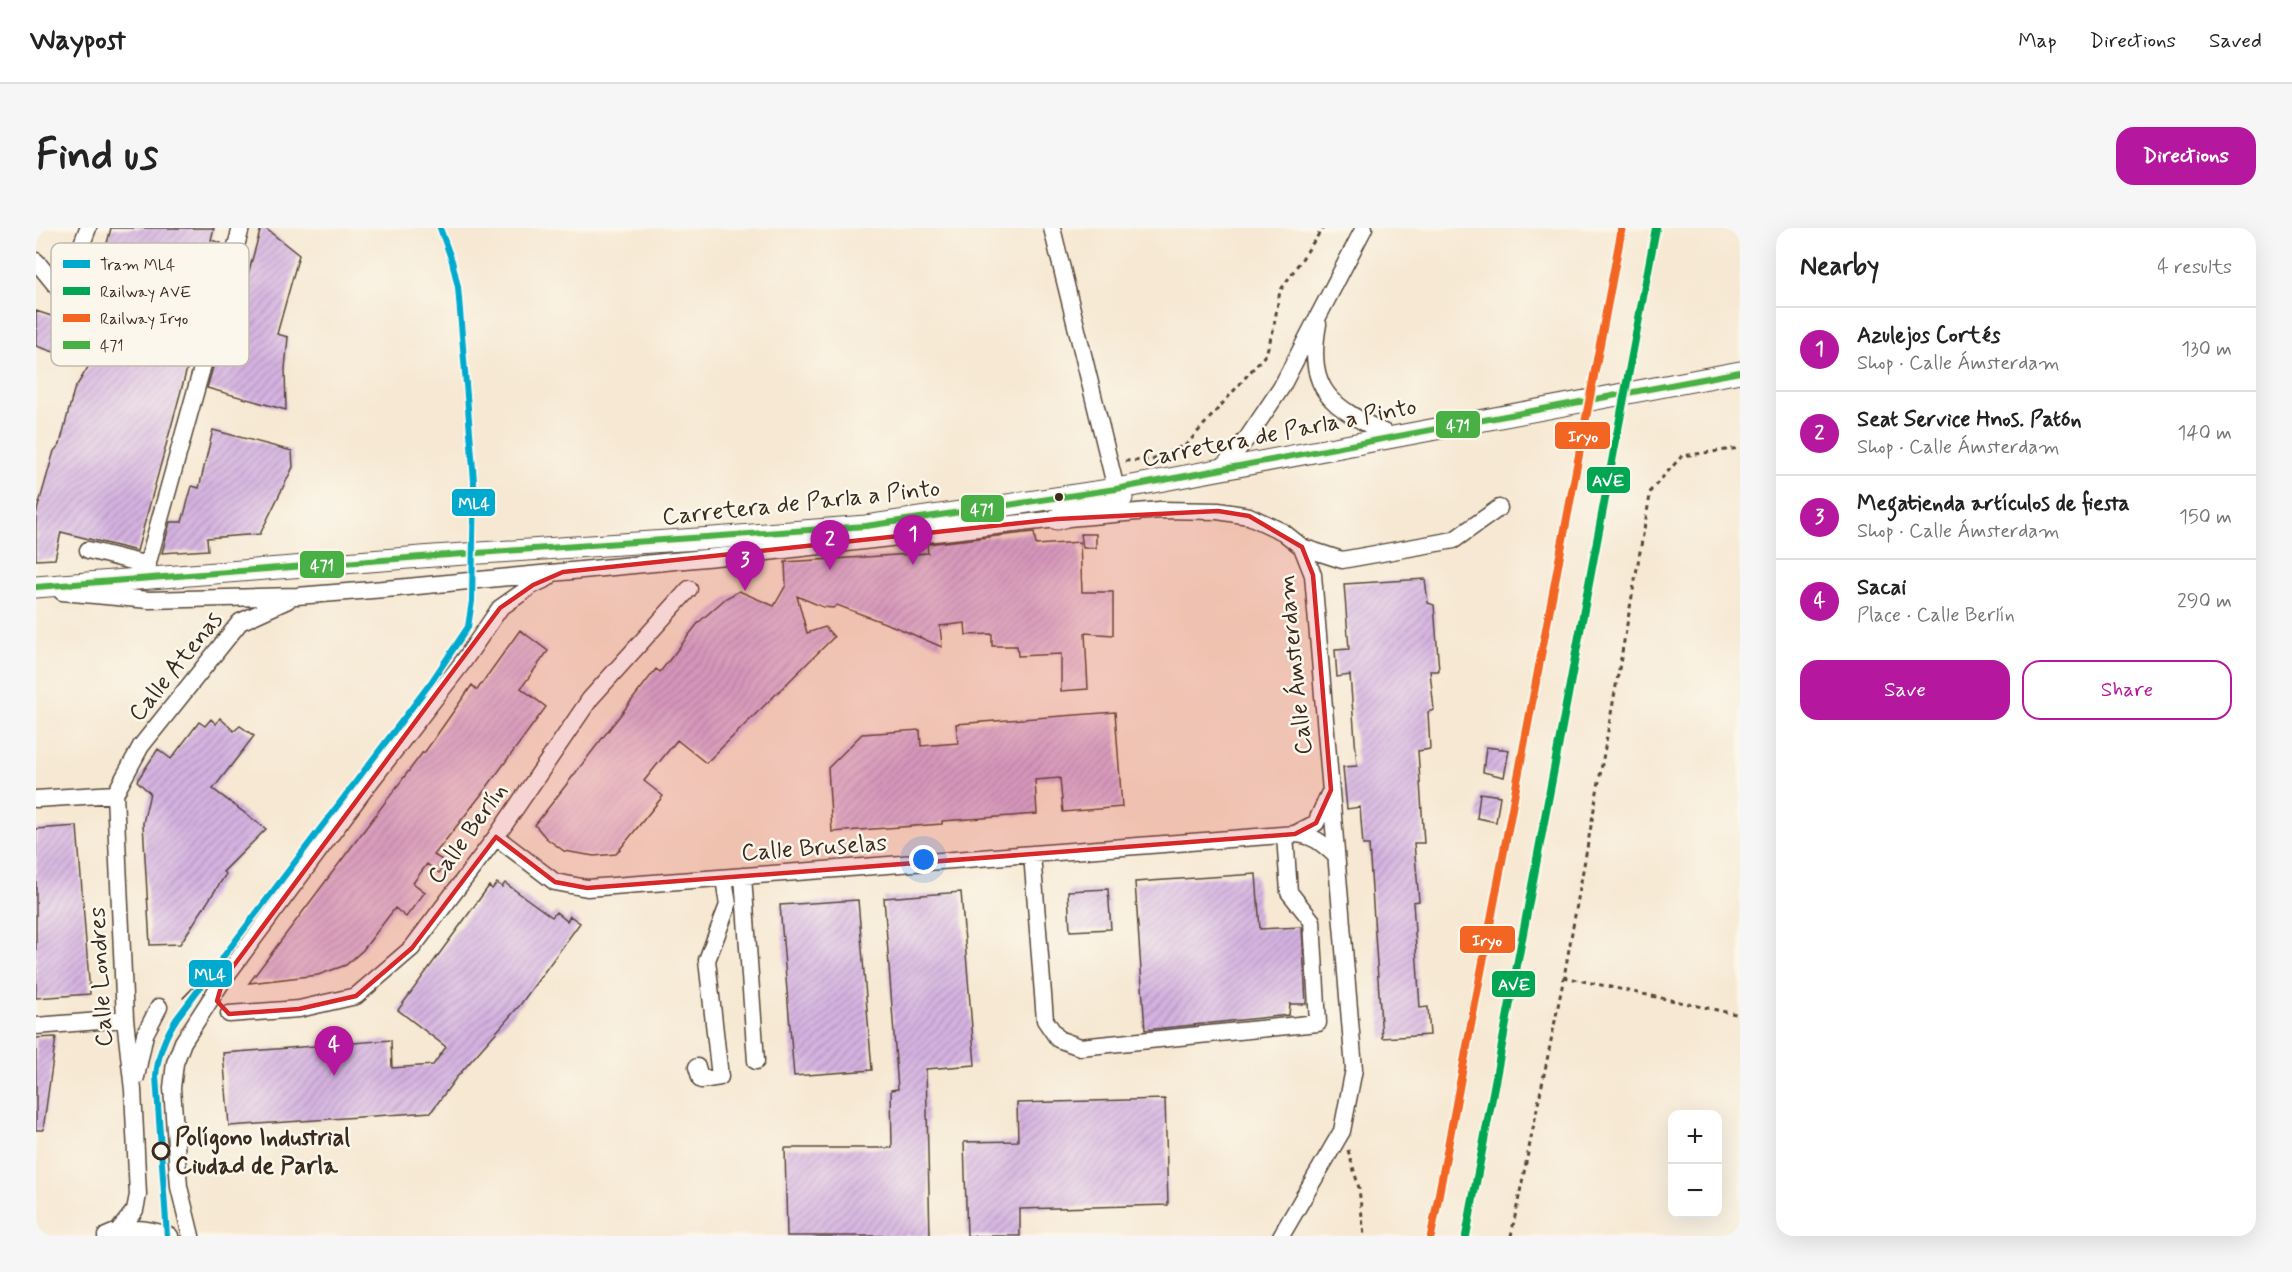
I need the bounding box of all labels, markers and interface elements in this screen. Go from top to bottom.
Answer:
text: Waypost [30,23,126,60]
text: Map [2018,27,2057,55]
text: Directions [2090,27,2176,55]
text: Saved [2209,27,2262,55]
button: Directions [2116,127,2256,185]
text: Find us [36,129,158,184]
legend [51,243,249,366]
text: Nearby [1800,250,1879,284]
text: 4 results [2157,254,2232,281]
text: Tram ML4 [100,255,175,276]
text: Railway AVE [100,282,191,303]
text: Railway Iryo [100,309,188,330]
text: Azulejos Cortés [1857,322,2000,350]
text: 471 [100,336,124,357]
text: 1 [1815,336,1824,363]
text: 130 m [2181,336,2232,363]
text: Shop · Calle Ámsterdam [1857,350,2060,377]
street label: Carretera de Parla a Pinto [1139,392,1419,475]
text: Seat Service Hnos. Patón [1857,406,2082,434]
line badge: 471 [1435,410,1481,439]
text: 471 [1446,416,1470,437]
text: 2 [1815,420,1824,447]
text: 140 m [2178,420,2232,447]
line badge: Iryo [1554,421,1611,450]
text: Iryo [1568,427,1598,448]
text: Shop · Calle Ámsterdam [1857,434,2060,461]
line badge: AVE [1586,466,1631,494]
text: AVE [1592,471,1625,492]
street label: Carretera de Parla a Pinto [661,473,942,534]
line badge: ML4 [451,488,496,517]
text: Megatienda artículos de fiesta [1857,490,2130,518]
unlabelled marker [1053,491,1065,503]
text: ML4 [458,494,491,515]
line badge: 471 [960,494,1005,523]
text: 471 [970,500,994,521]
text: 3 [1815,504,1824,531]
text: 150 m [2179,504,2232,531]
pin: 1 [894,516,932,565]
text: Shop · Calle Ámsterdam [1857,518,2060,545]
pin: 2 [810,520,850,570]
pin: 3 [726,542,764,591]
line badge: 471 [299,550,345,579]
text: 471 [310,556,334,577]
street label: Calle Ámsterdam [1270,573,1320,756]
text: Sacai [1857,574,1906,602]
text: 4 [1814,588,1825,615]
text: 290 m [2177,588,2232,615]
text: Place · Calle Berlín [1857,602,2015,629]
street label: Calle Atenas [122,605,230,728]
button: Save [1800,660,2010,720]
button: Share [2022,660,2232,720]
street label: Calle Berlín [421,777,515,891]
street label: Calle Bruselas [740,828,888,869]
your location [909,845,938,874]
street label: Calle Londres [82,906,121,1048]
line badge: Iryo [1459,925,1516,954]
text: Iryo [1472,931,1502,952]
line badge: ML4 [188,959,233,988]
text: ML4 [194,965,227,986]
line badge: AVE [1491,970,1536,998]
text: AVE [1498,975,1531,996]
pin: 4 [314,1026,354,1076]
map controls [1668,1110,1722,1218]
button: + [1668,1110,1722,1164]
place label: Polígono Industrial Ciudad de Parla [175,1123,350,1182]
marker: Polígono Industrial Ciudad de Parla [152,1142,170,1160]
button: − [1668,1164,1722,1218]

